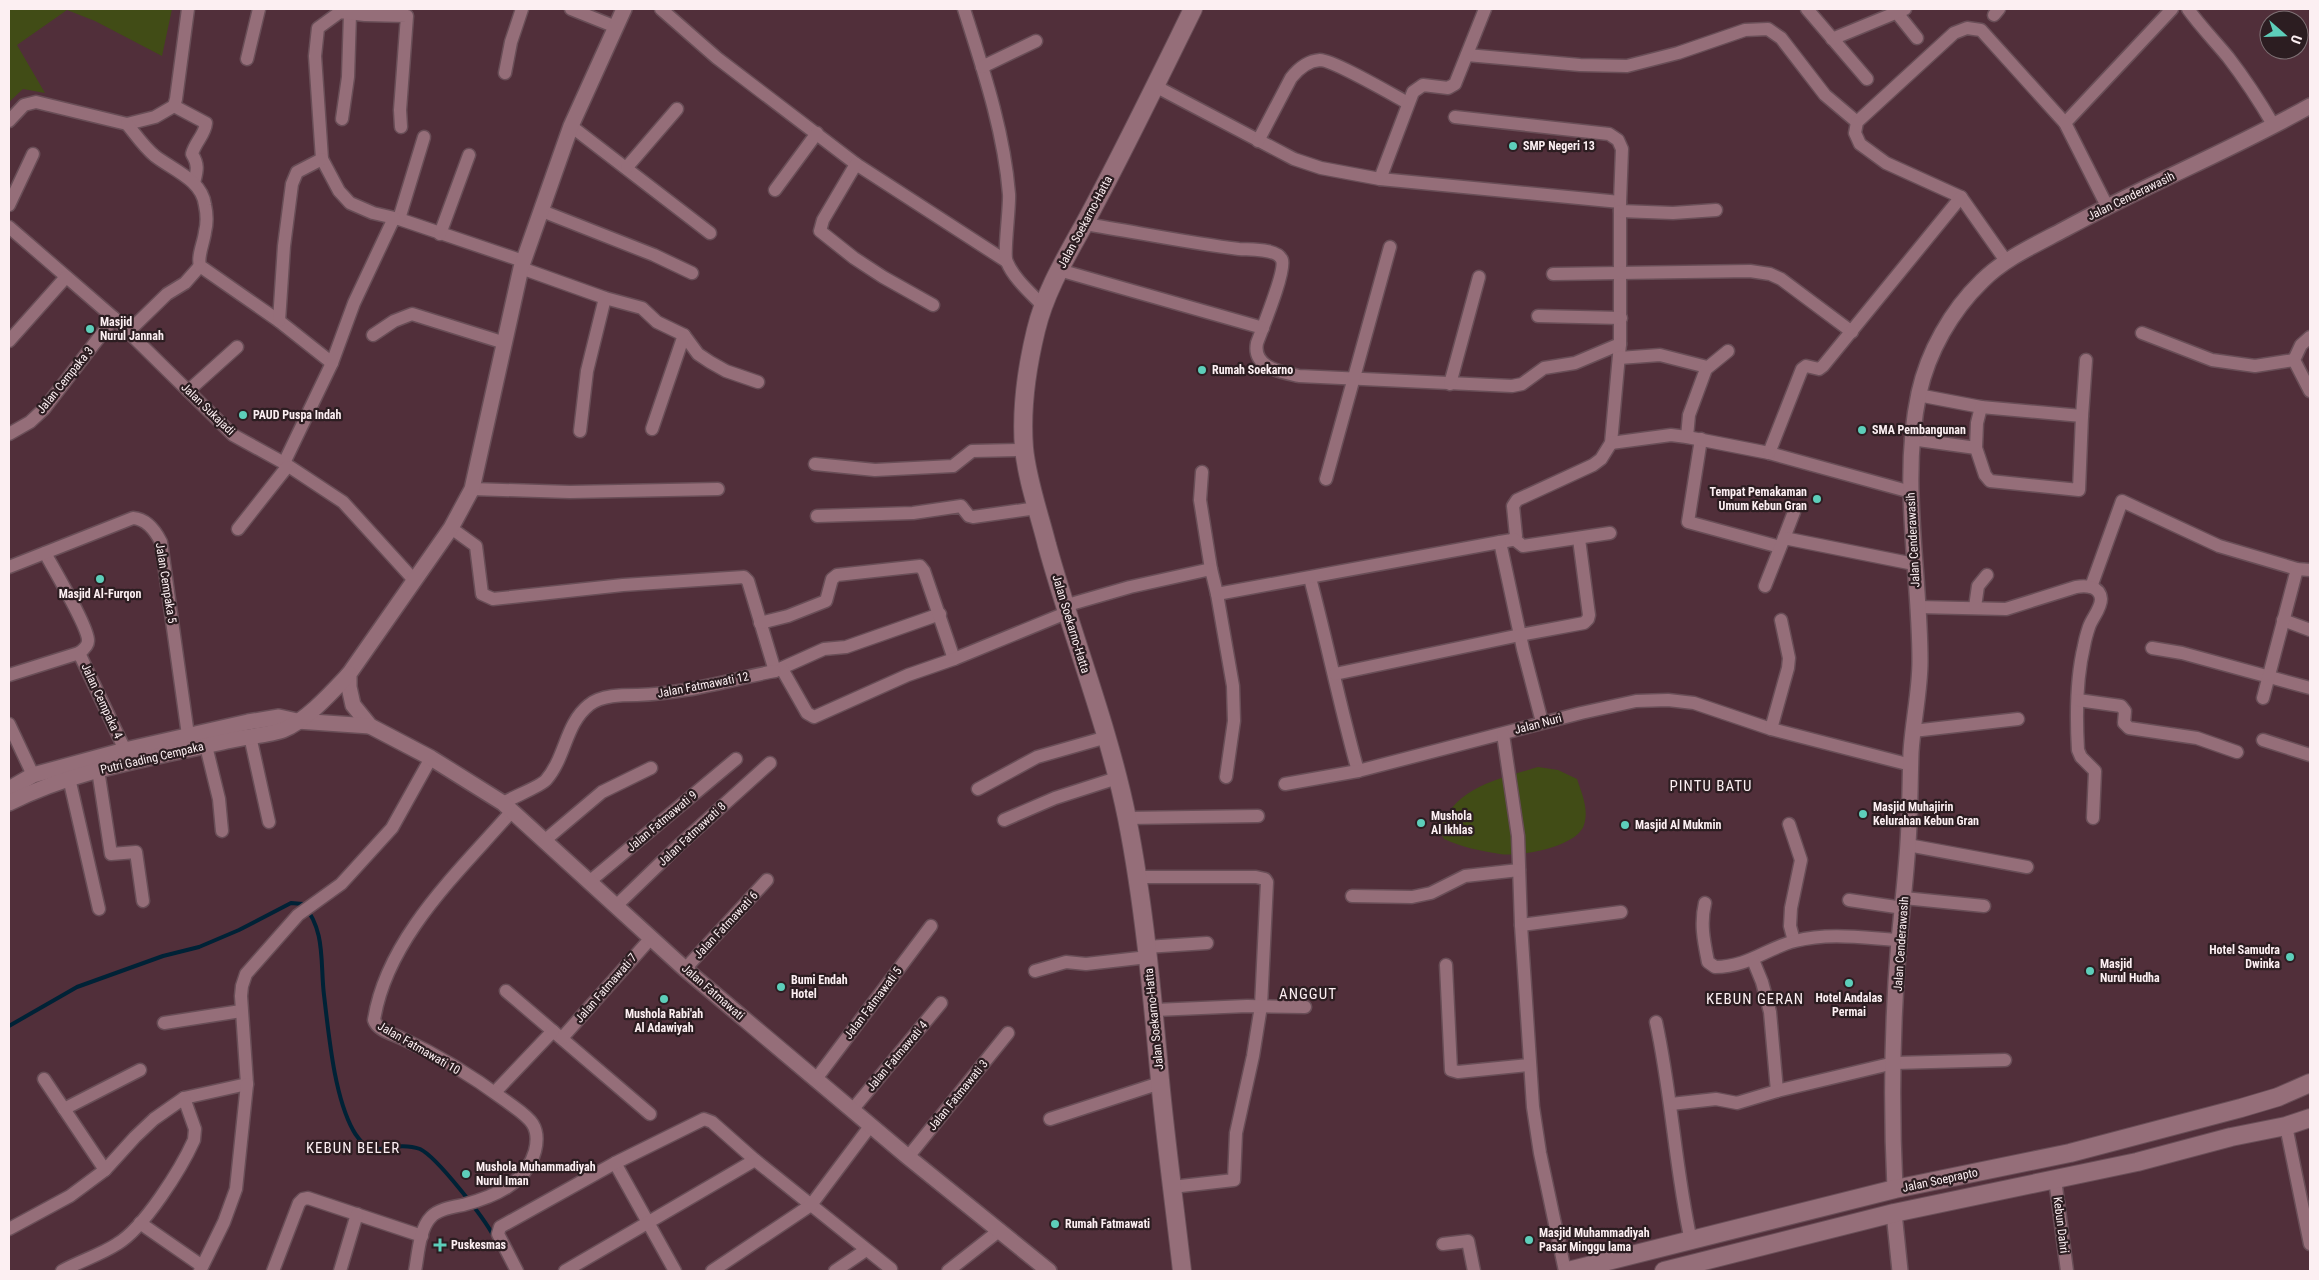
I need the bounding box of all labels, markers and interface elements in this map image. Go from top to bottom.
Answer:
north arrow [2259,10,2309,60]
text: U [2287,33,2305,46]
place label: SMP Negeri 13 [1523,139,1595,153]
marker: SMP Negeri 13 [1507,140,1519,152]
street label: Jalan Cenderawasih [2085,169,2177,223]
street label: Jalan Soekarno-Hatta [1055,173,1115,270]
place label: Masjid Nurul Jannah [100,315,164,343]
marker: Masjid Nurul Jannah [84,323,96,335]
street label: Jalan Cempaka 3 [34,344,96,416]
place label: Rumah Soekarno [1212,363,1293,377]
marker: Rumah Soekarno [1196,364,1208,376]
street label: Jalan Sukajadi [178,380,238,438]
place label: PAUD Puspa Indah [253,408,342,422]
marker: PAUD Puspa Indah [237,409,249,421]
place label: SMA Pembangunan [1872,423,1966,437]
marker: SMA Pembangunan [1856,424,1868,436]
place label: Tempat Pemakaman Umum Kebun Gran [1709,485,1807,513]
street label: Jalan Cenderawasih [1904,492,1922,588]
marker: Tempat Pemakaman Umum Kebun Gran [1811,493,1823,505]
street label: Jalan Cempaka 5 [153,542,179,624]
marker: Masjid Al-Furqon [94,573,106,585]
street label: Jalan Soekarno-Hatta [1049,573,1093,675]
place label: Masjid Al-Furqon [59,587,141,601]
street label: Jalan Cempaka 4 [78,661,126,741]
street label: Jalan Fatmawati 12 [656,669,750,701]
street label: Jalan Nuri [1513,711,1563,737]
street label: Putri Gading Cempaka [99,739,205,777]
district label: PINTU BATU [1670,777,1752,795]
street label: Jalan Fatmawati 9 [624,788,700,854]
street label: Jalan Fatmawati 8 [655,799,729,869]
place label: Masjid Muhajirin Kelurahan Kebun Gran [1873,800,1979,828]
marker: Masjid Muhajirin Kelurahan Kebun Gran [1857,808,1869,820]
place label: Mushola Al Ikhlas [1431,809,1474,837]
marker: Mushola Al Ikhlas [1415,817,1427,829]
place label: Masjid Al Mukmin [1635,818,1721,832]
marker: Masjid Al Mukmin [1619,819,1631,831]
street label: Jalan Fatmawati 6 [691,888,761,962]
street label: Jalan Cenderawasih [1891,896,1911,992]
place label: Hotel Samudra Dwinka [2209,943,2280,971]
street label: Jalan Fatmawati 7 [572,951,640,1025]
marker: Hotel Samudra Dwinka [2284,951,2296,963]
place label: Masjid Nurul Hudha [2100,957,2160,985]
street label: Jalan Fatmawati [679,961,747,1023]
street label: Jalan Fatmawati 5 [841,964,905,1042]
marker: Masjid Nurul Hudha [2084,965,2096,977]
street label: Jalan Soekarno-Hatta [1142,967,1166,1071]
place label: Bumi Endah Hotel [791,973,848,1001]
marker: Hotel Andalas Permai [1843,977,1855,989]
marker: Bumi Endah Hotel [775,981,787,993]
district label: ANGGUT [1279,985,1337,1003]
district label: KEBUN GERAN [1706,990,1804,1008]
place label: Hotel Andalas Permai [1815,991,1883,1019]
marker: Mushola Rabi'ah Al Adawiyah [658,993,670,1005]
place label: Mushola Rabi'ah Al Adawiyah [625,1007,703,1035]
street label: Jalan Fatmawati 4 [864,1018,930,1094]
street label: Jalan Fatmawati 10 [375,1019,463,1077]
street label: Jalan Fatmawati 3 [925,1057,991,1133]
district label: KEBUN BELER [306,1139,400,1157]
place label: Mushola Muhammadiyah Nurul Iman [476,1160,596,1188]
street label: Jalan Soeprapto [1901,1165,1979,1195]
marker: Mushola Muhammadiyah Nurul Iman [460,1168,472,1180]
street label: Kebun Dahri [2051,1196,2071,1254]
place label: Rumah Fatmawati [1065,1217,1150,1231]
marker: Rumah Fatmawati [1049,1218,1061,1230]
place label: Masjid Muhammadiyah Pasar Minggu lama [1539,1226,1650,1254]
marker: Masjid Muhammadiyah Pasar Minggu lama [1523,1234,1535,1246]
marker: Puskesmas [433,1238,447,1252]
place label: Puskesmas [451,1238,507,1252]

